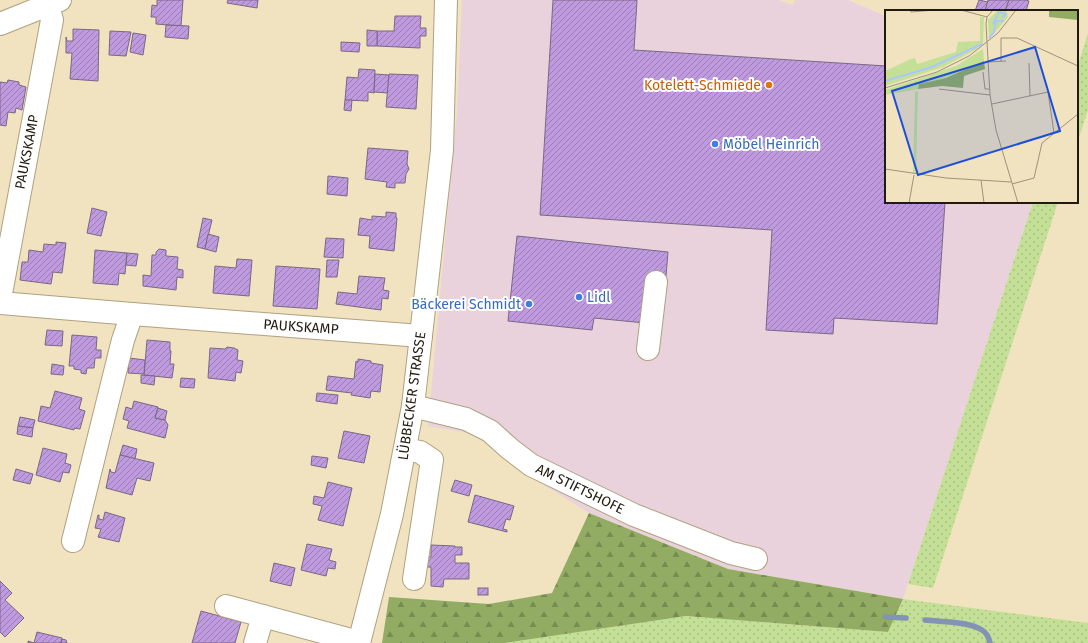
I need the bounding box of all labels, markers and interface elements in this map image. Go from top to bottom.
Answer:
inset map [885,10,1078,203]
place label: Kotelett-Schmiede [644,77,761,94]
marker: Kotelett-Schmiede [764,80,774,90]
street label: PAUKSKAMP [11,113,43,191]
place label: Möbel Heinrich [723,136,819,153]
marker: Möbel Heinrich [710,139,720,149]
place label: Lidl [587,289,610,306]
marker: Lidl [574,292,584,302]
place label: Bäckerei Schmidt [411,296,522,313]
marker: Bäckerei Schmidt [524,299,534,309]
street label: PAUKSKAMP [263,316,339,338]
street label: LÜBBECKER STRASSE [394,330,429,461]
street label: AM STIFTSHOFE [533,460,627,518]

